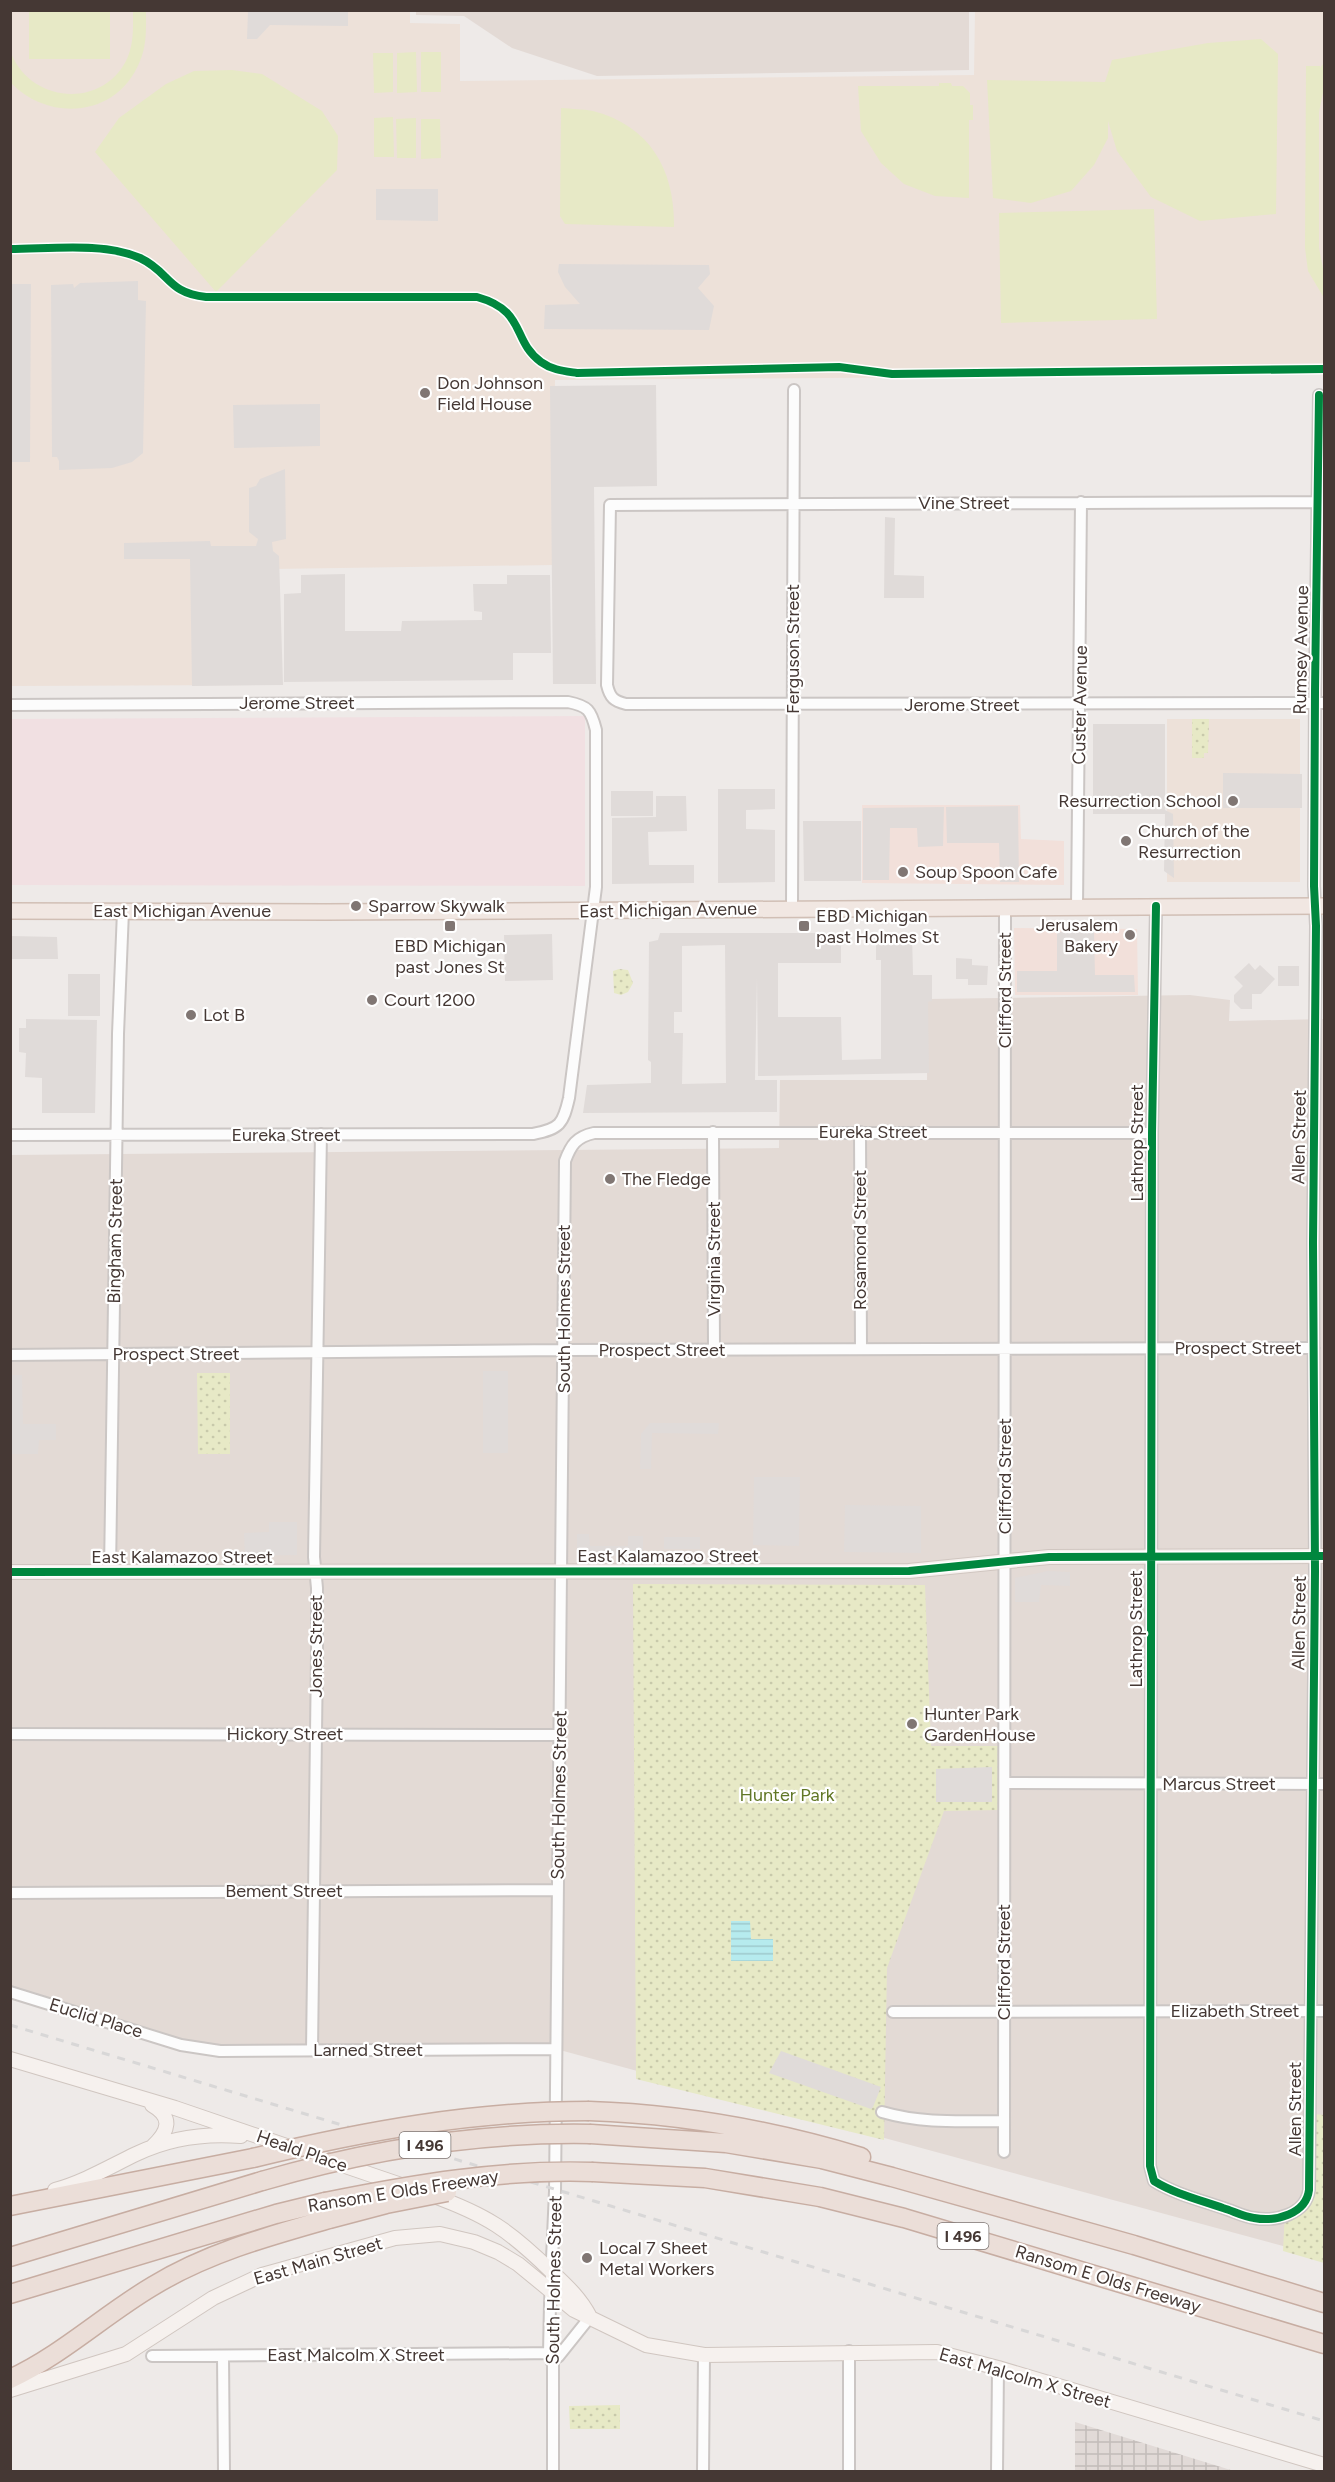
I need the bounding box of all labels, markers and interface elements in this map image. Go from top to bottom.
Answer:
place label: Don Johnson Field House [437,372,543,415]
marker: Don Johnson Field House [418,386,432,400]
street label: Vine Street [918,492,1010,514]
street label: Ferguson Street [782,584,804,714]
street label: Rumsey Avenue [1289,585,1313,715]
street label: Custer Avenue [1068,645,1092,765]
street label: Jerome Street [239,692,355,714]
street label: Jerome Street [904,694,1020,716]
place label: Resurrection School [1058,790,1221,812]
marker: Resurrection School [1226,794,1240,808]
place label: Church of the Resurrection [1138,820,1250,863]
marker: Church of the Resurrection [1119,834,1133,848]
place label: Soup Spoon Cafe [915,861,1057,883]
marker: Soup Spoon Cafe [896,865,910,879]
place label: Sparrow Skywalk [368,895,505,917]
street label: East Michigan Avenue [579,897,757,923]
marker: Sparrow Skywalk [349,899,363,913]
street label: East Michigan Avenue [93,900,271,922]
place label: EBD Michigan past Holmes St [816,905,939,948]
place label: Jerusalem Bakery [1036,914,1119,957]
marker: EBD Michigan past Jones St [443,919,457,933]
marker: EBD Michigan past Holmes St [797,919,811,933]
marker: Jerusalem Bakery [1123,928,1137,942]
street label: Clifford Street [994,932,1016,1048]
place label: EBD Michigan past Jones St [394,935,506,978]
place label: Court 1200 [384,989,475,1011]
marker: Court 1200 [365,993,379,1007]
place label: Lot B [203,1004,245,1026]
marker: Lot B [184,1008,198,1022]
street label: Lathrop Street [1126,1084,1148,1202]
street label: Allen Street [1287,1089,1311,1185]
street label: Eureka Street [818,1121,928,1143]
street label: Eureka Street [231,1124,341,1146]
place label: The Fledge [622,1168,711,1190]
street label: Rosamond Street [849,1170,871,1310]
marker: The Fledge [603,1172,617,1186]
street label: Bingham Street [103,1178,127,1304]
street label: Virginia Street [703,1201,725,1317]
street label: South Holmes Street [553,1224,575,1394]
street label: Prospect Street [1174,1337,1302,1359]
street label: Prospect Street [598,1339,726,1361]
street label: Prospect Street [112,1343,240,1365]
street label: Clifford Street [994,1418,1016,1534]
street label: East Kalamazoo Street [577,1545,759,1567]
street label: East Kalamazoo Street [91,1546,273,1568]
street label: Lathrop Street [1125,1570,1147,1688]
street label: Allen Street [1287,1575,1311,1671]
street label: Jones Street [305,1594,327,1697]
place label: Hunter Park GardenHouse [924,1703,1036,1746]
street label: South Holmes Street [547,1710,571,1880]
marker: Hunter Park GardenHouse [905,1717,919,1731]
street label: Hickory Street [227,1723,344,1745]
street label: Marcus Street [1162,1773,1276,1795]
park label: Hunter Park [740,1784,835,1806]
street label: Bement Street [225,1880,343,1902]
street label: Clifford Street [993,1904,1015,2020]
street label: Euclid Place [47,1993,146,2043]
street label: Elizabeth Street [1171,2000,1300,2022]
street label: Larned Street [313,2039,423,2061]
street label: Allen Street [1284,2061,1306,2156]
street label: Heald Place [254,2125,350,2177]
road number: I 496 [400,2132,450,2158]
street label: Ransom E Olds Freeway [306,2165,501,2217]
street label: South Holmes Street [542,2195,566,2365]
road number: I 496 [938,2223,988,2249]
street label: East Main Street [251,2232,385,2290]
place label: Local 7 Sheet Metal Workers [599,2237,714,2280]
street label: Ransom E Olds Freeway [1012,2240,1204,2318]
marker: Local 7 Sheet Metal Workers [580,2251,594,2265]
street label: East Malcolm X Street [937,2343,1114,2413]
street label: East Malcolm X Street [267,2344,445,2366]

